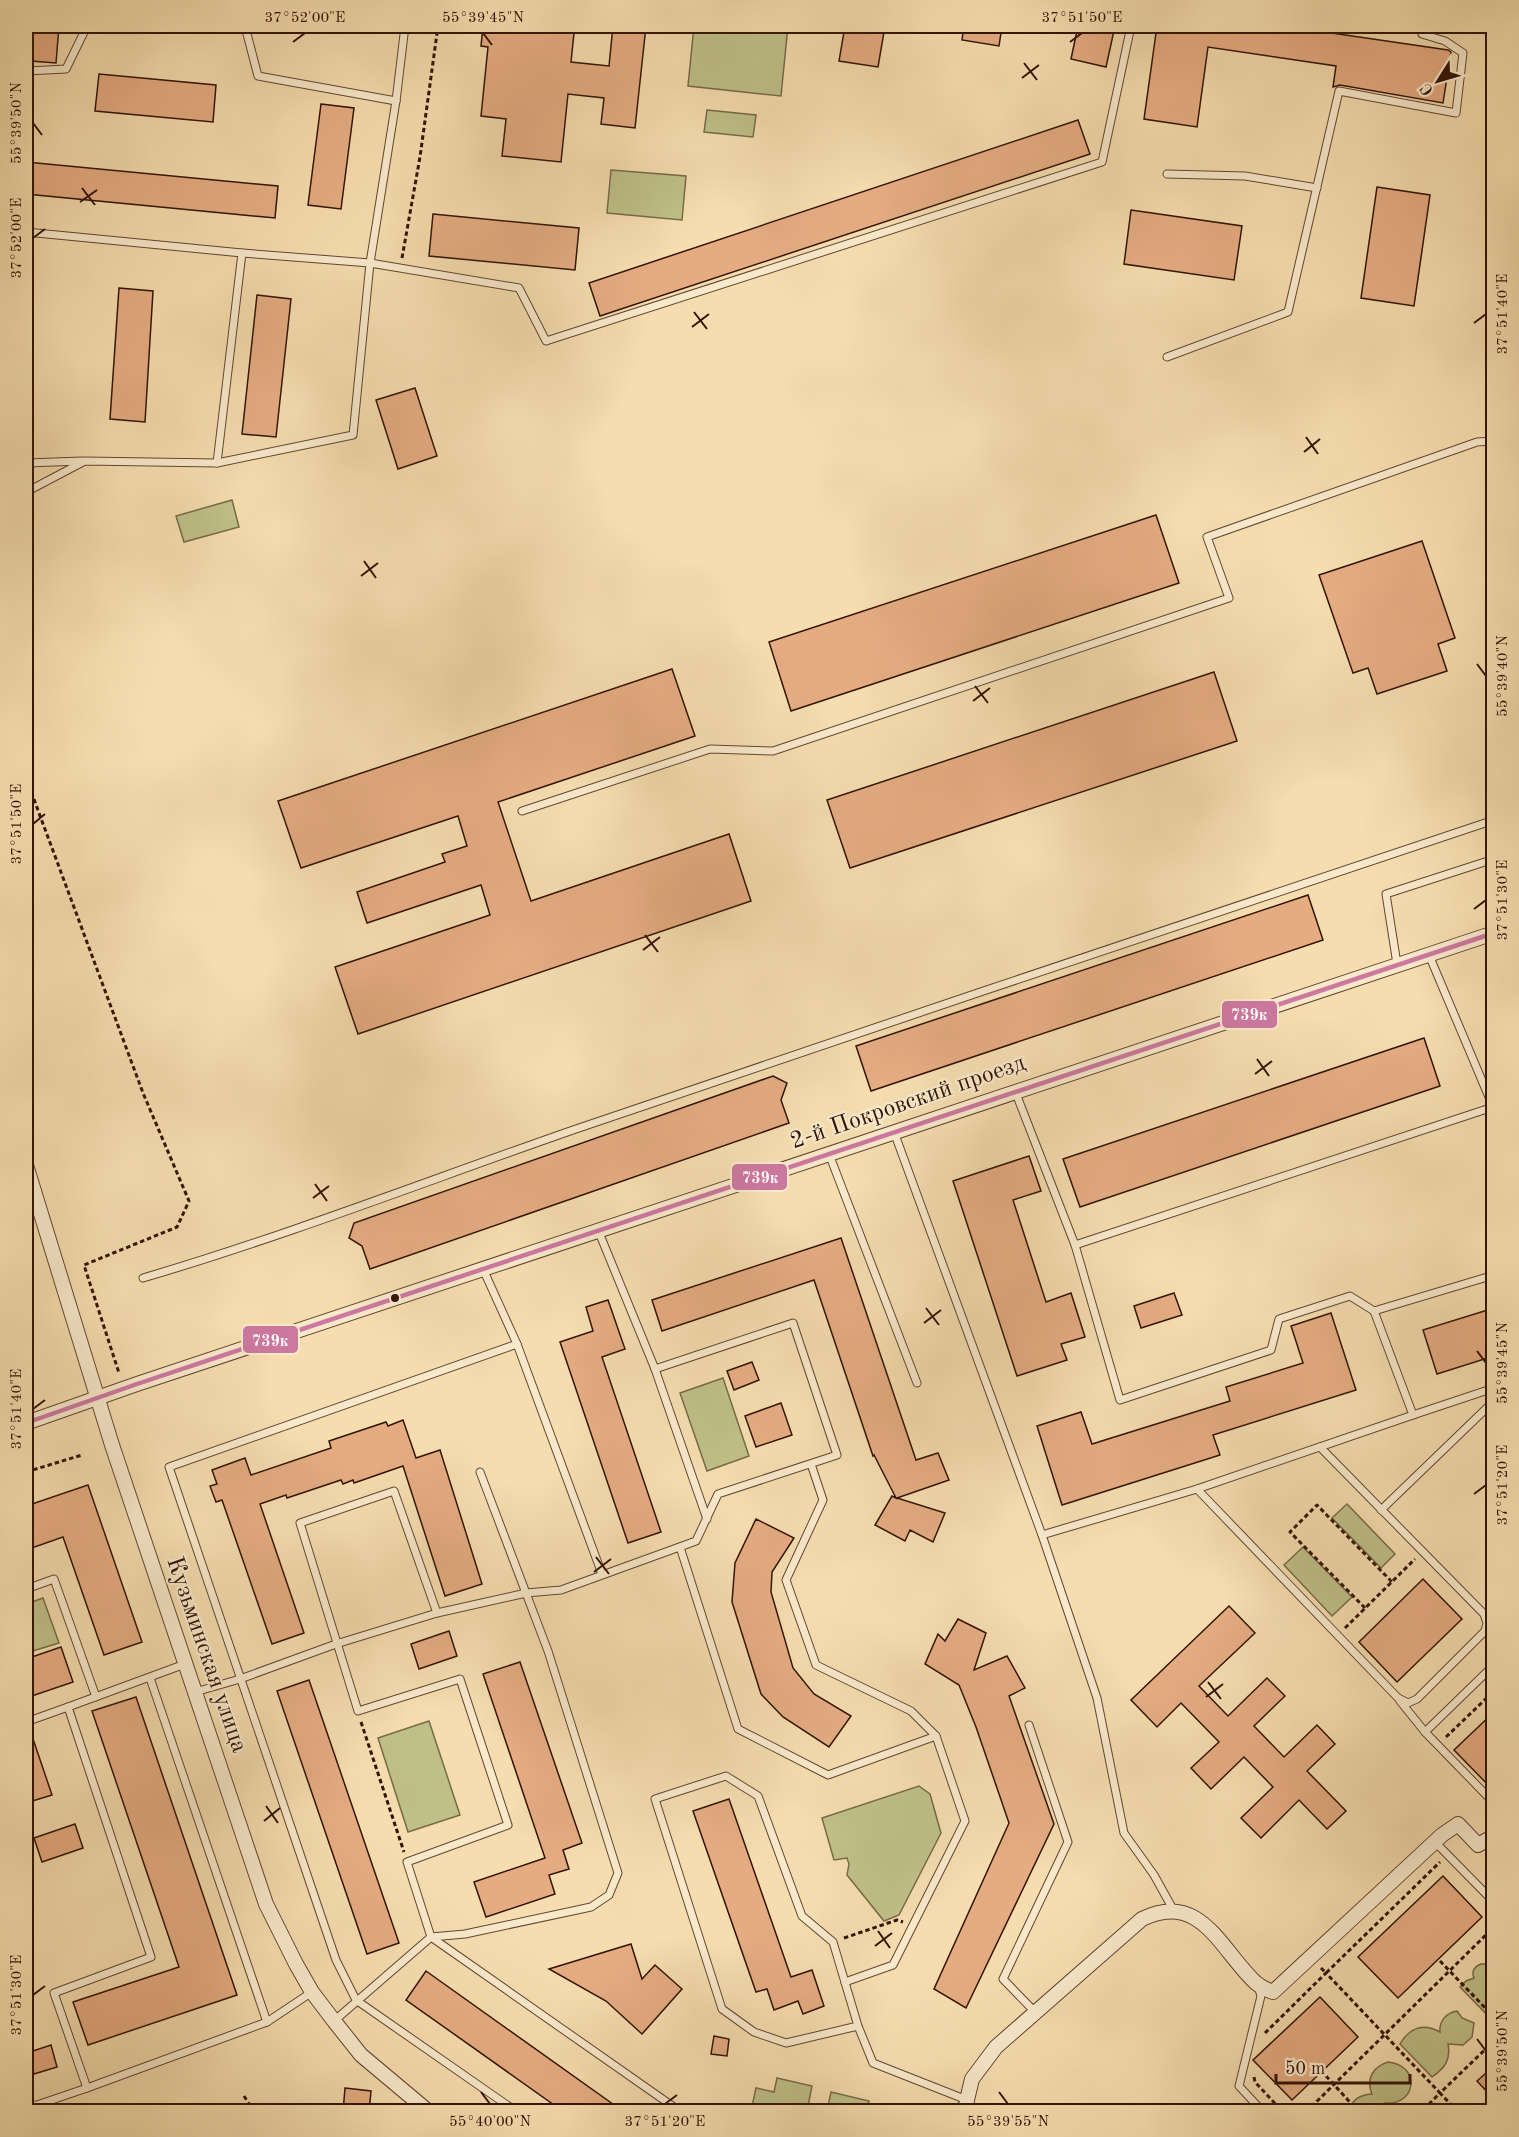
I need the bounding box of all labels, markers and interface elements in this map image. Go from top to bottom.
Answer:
text: 37°52'00"E [265,11,345,26]
text: 55°39'45"N [442,11,524,26]
text: 37°51'50"E [1042,11,1122,26]
north arrow [1408,51,1468,111]
text: С [1418,80,1437,98]
text: 55°39'50"N [10,82,25,164]
text: 37°52'00"E [10,198,25,278]
text: 37°51'40"E [1496,274,1511,354]
text: 55°39'40"N [1496,635,1511,717]
text: 37°51'50"E [10,784,25,864]
text: 37°51'30"E [1496,860,1511,940]
line badge: 739к [1221,1000,1278,1029]
text: 739к [1231,1008,1268,1024]
street label: 2-й Покровский проезд [787,1051,1029,1155]
line badge: 739к [731,1163,788,1191]
text: 739к [742,1171,779,1187]
unlabelled marker [389,1292,401,1304]
text: 55°39'45"N [1496,1322,1511,1404]
line badge: 739к [242,1325,299,1354]
text: 739к [252,1334,289,1350]
text: 37°51'40"E [10,1369,25,1449]
text: 37°51'20"E [1496,1445,1511,1525]
street label: Кузьминская улица [161,1554,251,1756]
text: 37°51'30"E [10,1955,25,2035]
text: 55°39'50"N [1496,2010,1511,2092]
scale bar [1276,2047,1410,2085]
text: 50 m [1285,2060,1325,2078]
text: 55°40'00"N [449,2115,531,2130]
text: 37°51'20"E [625,2115,705,2130]
text: 55°39'55"N [967,2115,1049,2130]

